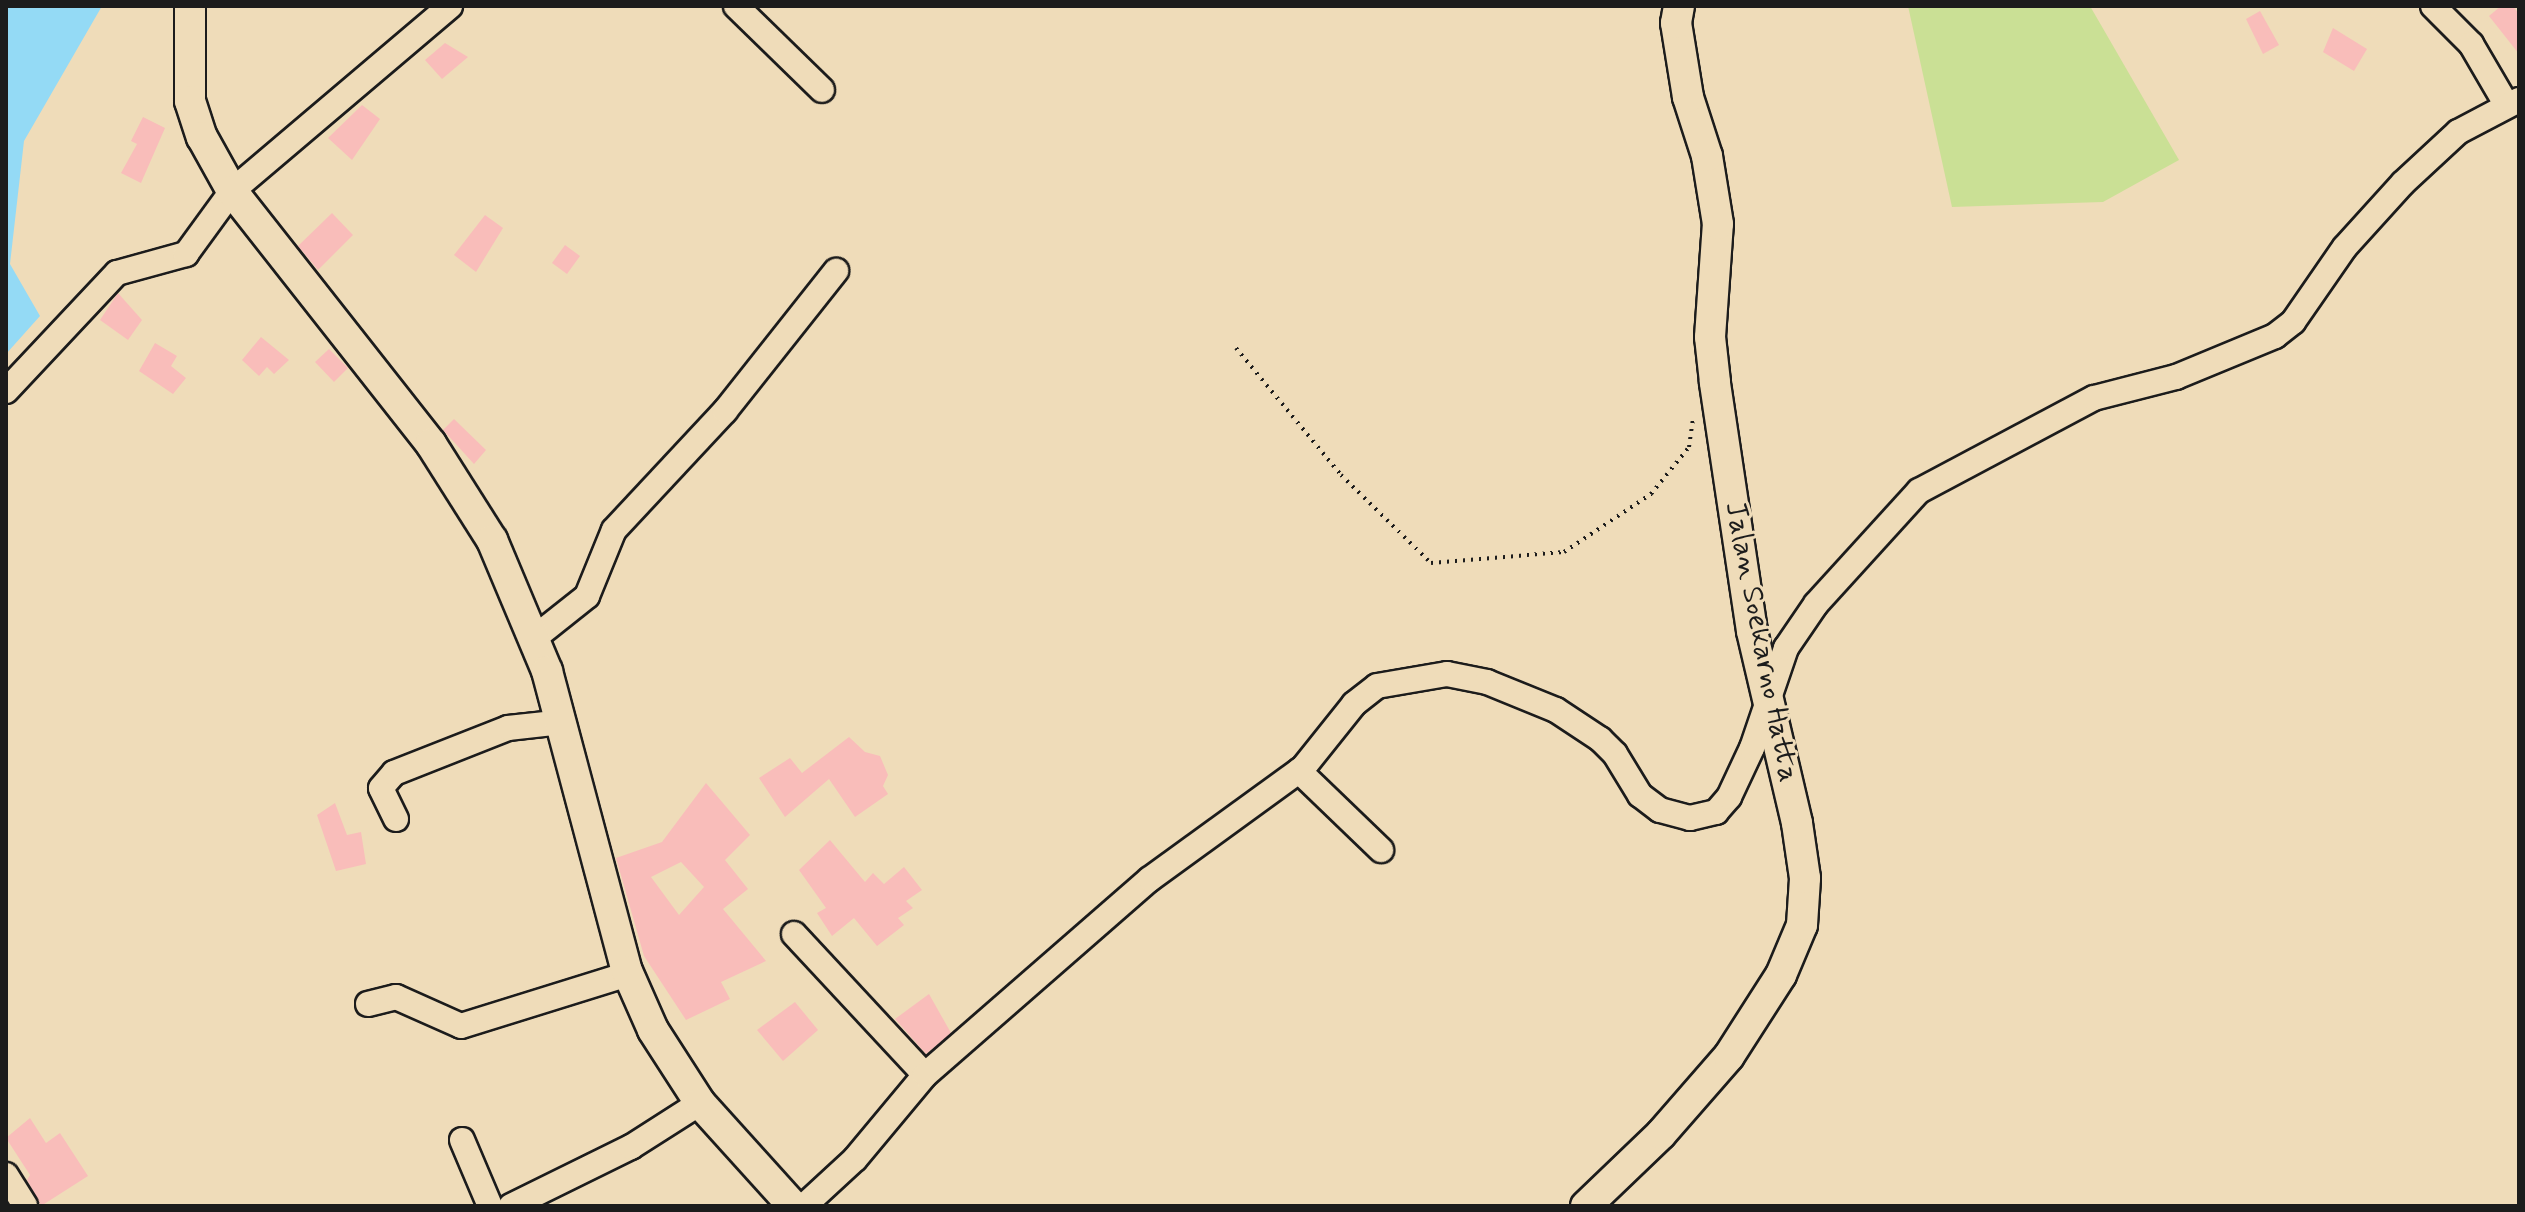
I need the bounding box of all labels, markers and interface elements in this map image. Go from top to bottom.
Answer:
street label: Jalan Soekarno Hatta [1715,495,1807,789]

